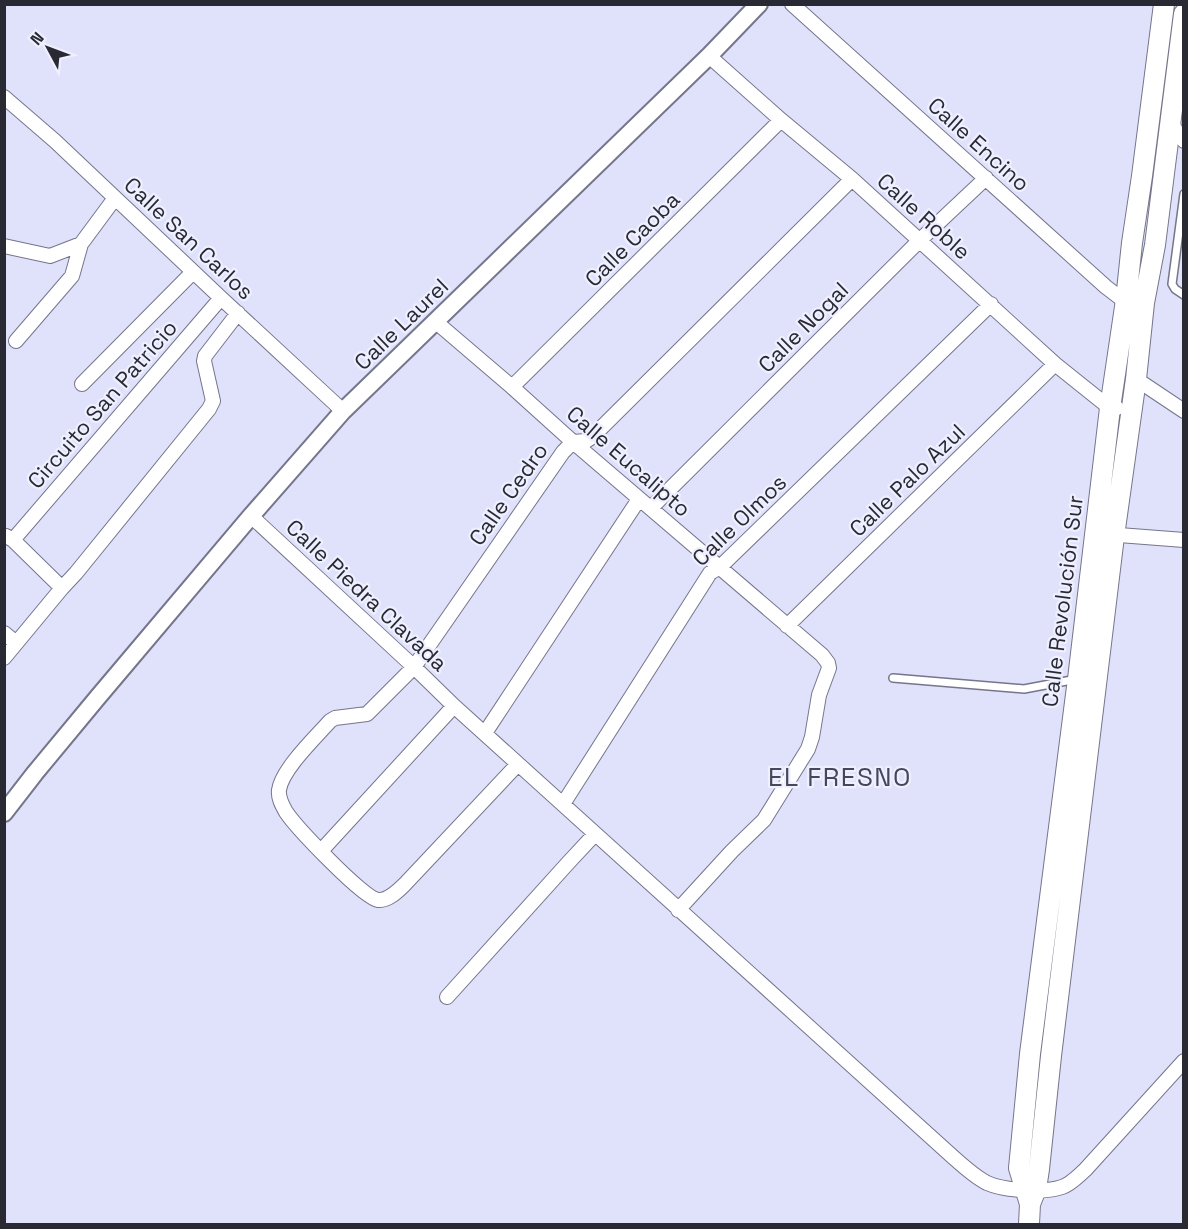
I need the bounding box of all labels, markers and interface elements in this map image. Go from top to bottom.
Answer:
north arrow [18,18,78,78]
text: N [26,28,49,49]
street label: Calle Encino [922,91,1036,197]
street label: Calle Roble [871,167,977,265]
street label: Calle San Carlos [118,171,260,305]
street label: Calle Caoba [579,185,686,292]
street label: Calle Laurel [348,272,454,376]
street label: Calle Nogal [752,276,854,378]
street label: Circuito San Patricio [21,314,183,494]
street label: Calle Eucalipto [561,399,697,523]
street label: Calle Palo Azul [843,418,971,542]
street label: Calle Cedro [462,437,554,551]
street label: Calle Olmos [686,468,792,572]
street label: Calle Revolución Sur [1035,494,1089,708]
street label: Calle Piedra Clavada [280,513,454,677]
district label: EL FRESNO [768,760,912,794]

